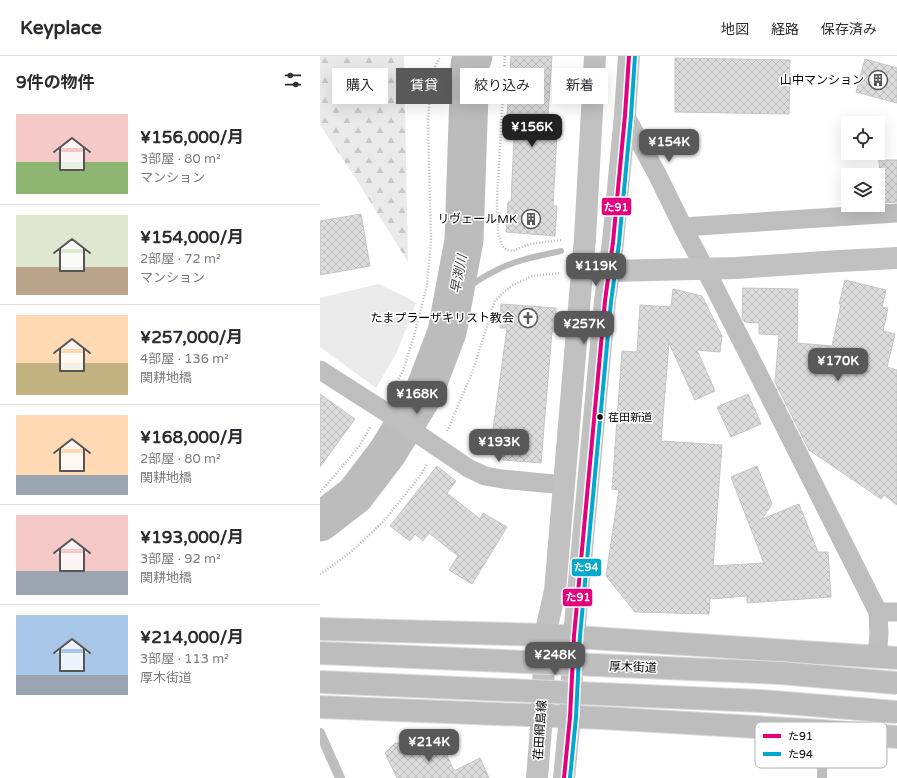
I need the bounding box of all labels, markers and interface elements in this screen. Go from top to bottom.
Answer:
text: Keyplace [20,17,102,39]
text: 地図 [721,21,749,38]
text: 経路 [771,21,799,38]
text: 保存済み [821,21,877,38]
chip: 購入 [332,68,388,104]
chip: 賃貸 [396,68,452,104]
chip: 絞り込み [460,68,544,104]
chip: 新着 [552,68,608,104]
icon: filters [282,69,304,91]
building icon: 山中マンション [867,69,889,91]
text: 9件の物件 [16,72,95,93]
place label: 山中マンション [780,73,864,87]
pin: ¥156K [504,114,560,148]
map controls [841,116,885,212]
button: locate [841,116,885,160]
text: ¥156K [511,119,553,135]
text: ¥156,000/月 [140,127,244,148]
pin: ¥154K [641,129,697,163]
icon: home [48,130,96,178]
text: ¥154K [648,134,690,150]
text: 3部屋 · 80 m² [140,151,221,167]
button: layers [841,168,885,212]
text: マンション [140,170,205,186]
line badge: た91 [601,197,632,216]
text: た91 [604,201,628,214]
building icon: リヴェールMK [520,208,542,230]
place label: リヴェールMK [437,212,517,226]
text: ¥154,000/月 [140,227,244,248]
icon: home [48,231,96,279]
text: 2部屋 · 72 m² [140,251,221,267]
water label: 早渕川 [447,252,471,295]
pin: ¥119K [568,253,624,287]
text: ¥119K [575,258,617,274]
text: マンション [140,270,205,286]
church icon: たまプラーザキリスト教会 [517,307,539,329]
place label: たまプラーザキリスト教会 [371,311,514,325]
pin: ¥257K [556,311,612,345]
text: ¥257K [563,316,605,332]
text: ¥257,000/月 [140,327,243,348]
icon: home [48,331,96,379]
pin: ¥170K [810,348,866,382]
text: 4部屋 · 136 m² [140,351,229,367]
text: ¥170K [817,353,859,369]
text: 関耕地橋 [140,370,192,386]
pin: ¥168K [389,381,445,415]
text: ¥168K [396,386,438,402]
place label: 荏田新道 [608,411,652,424]
marker: 荏田新道 [595,412,605,422]
text: ¥168,000/月 [140,427,244,448]
pin: ¥193K [471,429,527,463]
icon: home [48,431,96,479]
text: ¥193K [478,434,520,450]
text: 2部屋 · 80 m² [140,451,221,467]
text: 関耕地橋 [140,470,192,486]
text: ¥193,000/月 [140,527,244,548]
icon: home [48,531,96,579]
text: 3部屋 · 92 m² [140,551,221,567]
line badge: た94 [571,558,602,577]
text: た94 [574,561,598,574]
text: 関耕地橋 [140,570,192,586]
line badge: た91 [562,588,593,607]
text: た91 [566,591,590,604]
text: ¥214,000/月 [140,627,244,648]
icon: home [48,631,96,679]
pin: ¥248K [527,642,583,676]
text: ¥248K [534,647,576,663]
text: 3部屋 · 113 m² [140,651,229,667]
street label: 厚木街道 [609,659,657,675]
text: 厚木街道 [140,670,192,686]
street label: 荏田綱島線 [531,700,549,760]
legend [755,722,887,768]
pin: ¥214K [401,729,457,763]
text: た91 [788,730,813,743]
text: ¥214K [408,734,450,750]
text: た94 [788,748,813,761]

